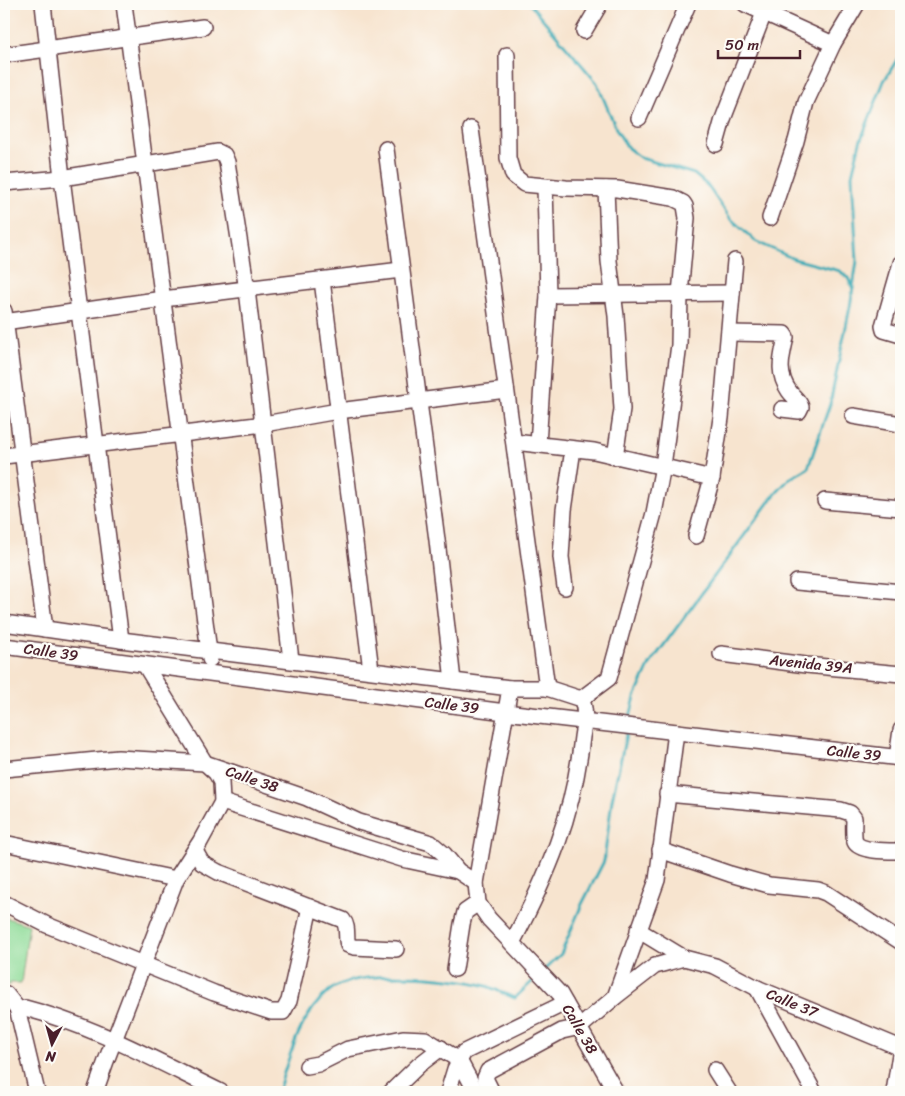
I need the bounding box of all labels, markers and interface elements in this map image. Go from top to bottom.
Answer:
scale bar [718,28,800,60]
text: 50 m [725,32,760,58]
street label: Calle 39 [22,635,80,669]
street label: Avenida 39A [767,647,854,681]
street label: Calle 39 [423,689,481,721]
street label: Calle 39 [826,737,882,769]
street label: Calle 38 [222,758,282,800]
street label: Calle 37 [762,981,823,1026]
street label: Calle 38 [555,999,605,1059]
north arrow [28,1018,78,1068]
text: N [44,1043,58,1069]

